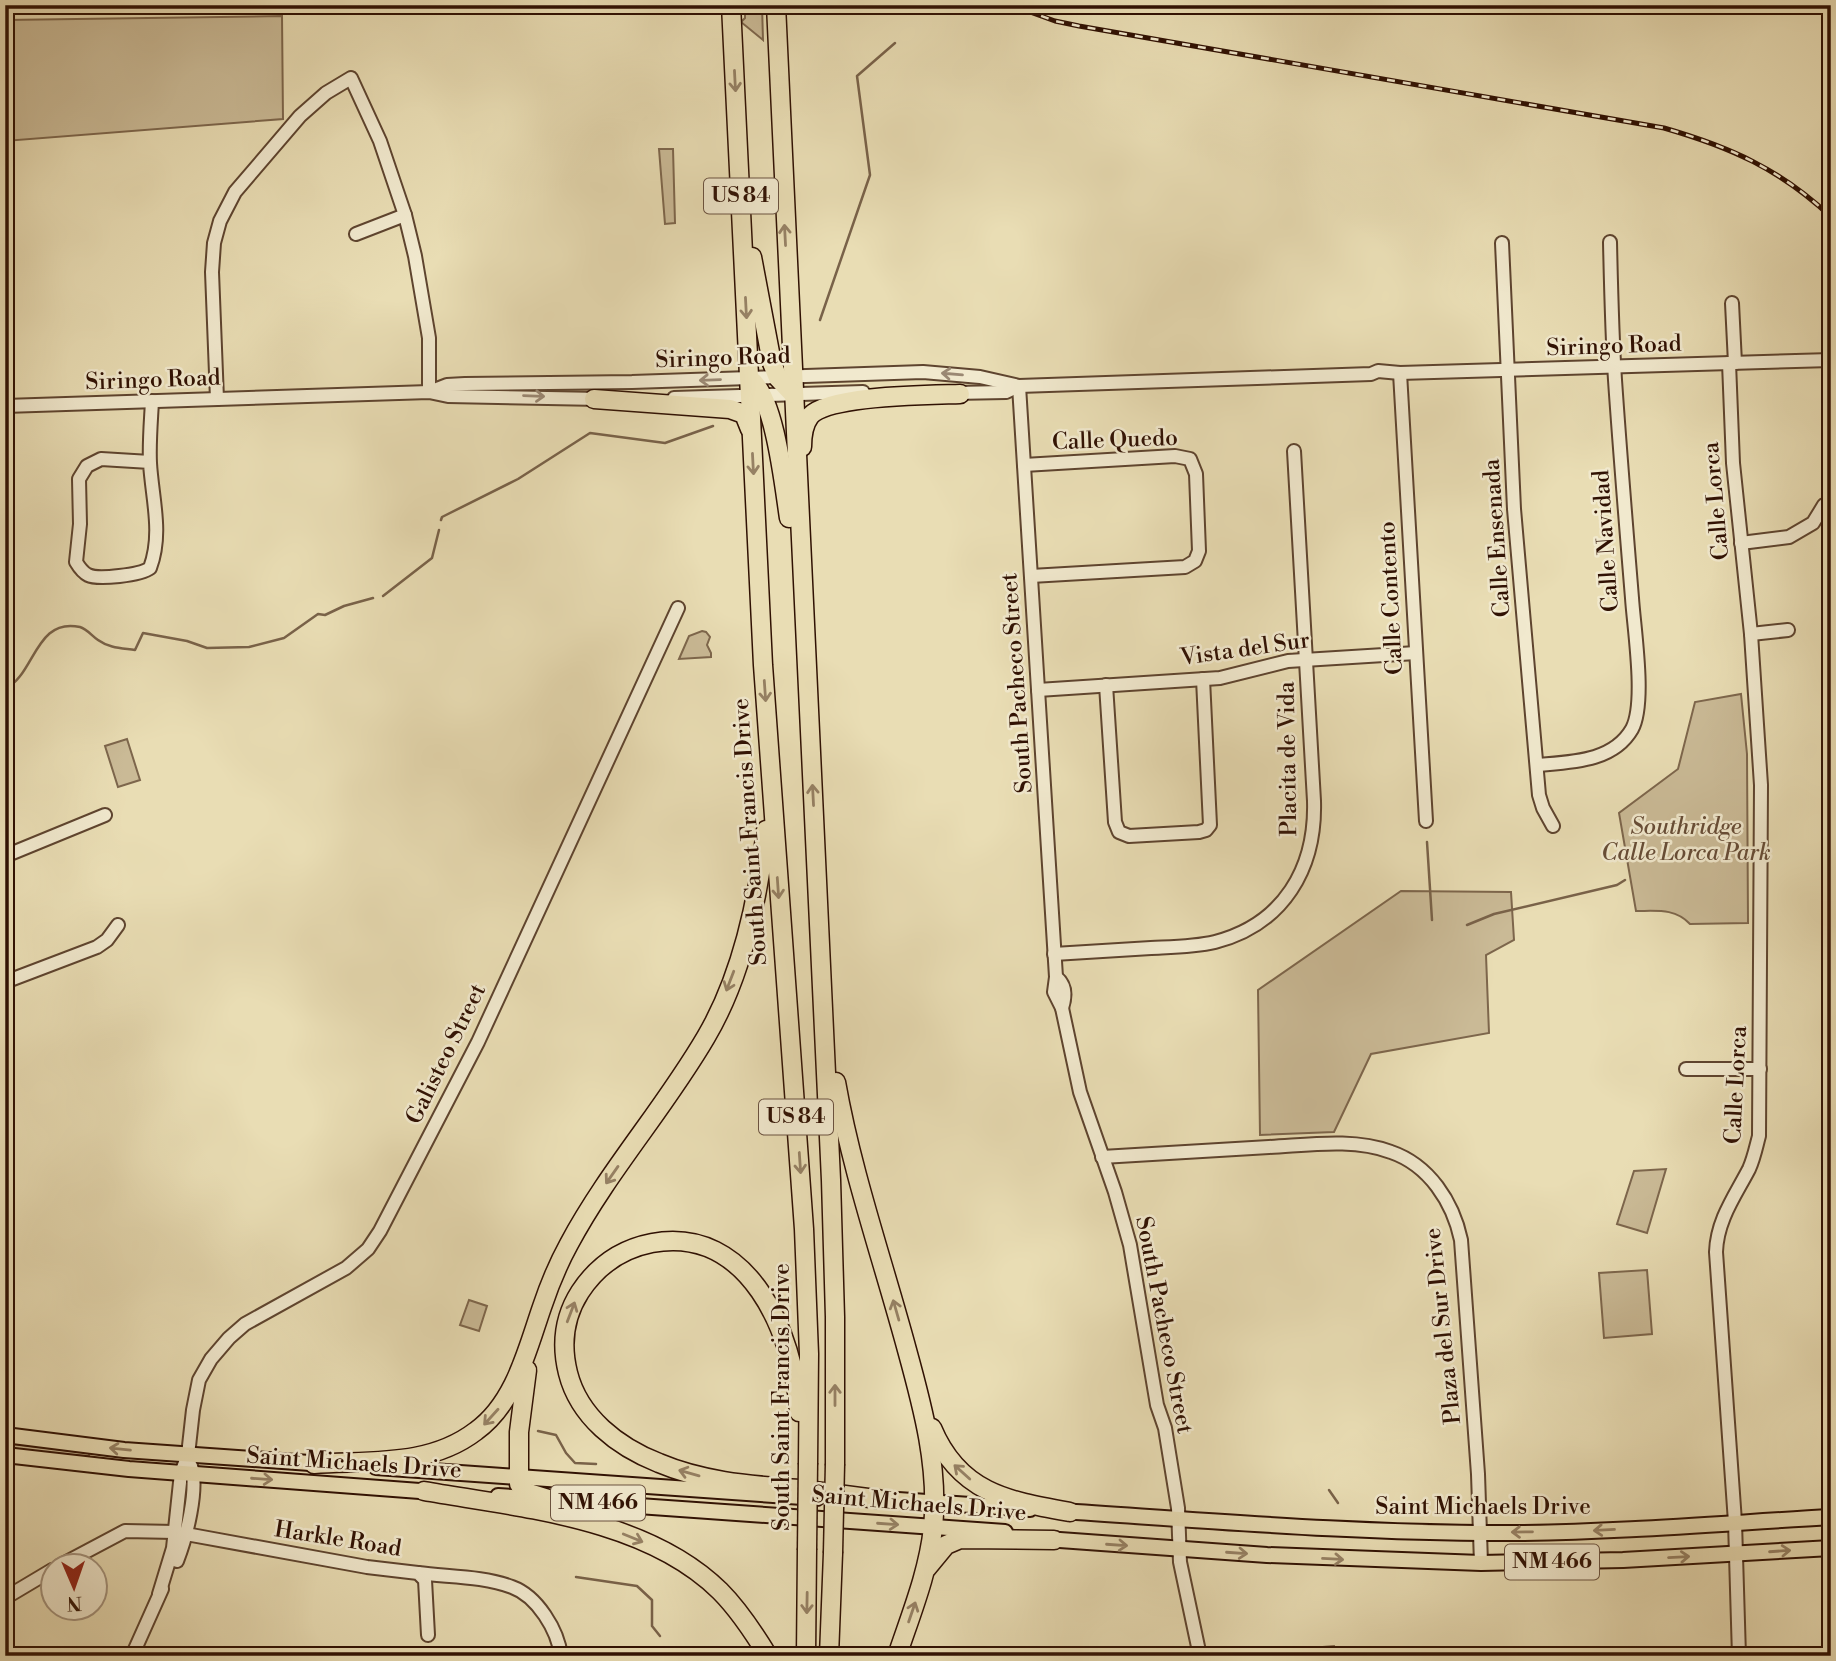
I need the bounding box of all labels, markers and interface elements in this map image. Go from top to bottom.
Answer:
one-way arrow [729,69,742,91]
road number: US 84 [704,178,778,214]
one-way arrow [779,224,792,247]
one-way arrow [740,296,753,319]
street label: Siringo Road [1546,330,1682,362]
street label: Siringo Road [655,342,791,374]
street label: Siringo Road [85,364,221,396]
one-way arrow [941,367,964,380]
one-way arrow [699,374,722,387]
one-way arrow [522,390,545,403]
street label: Calle Quedo [1051,424,1179,456]
street label: Calle Lorca [1697,440,1735,561]
one-way arrow [747,452,760,475]
street label: Calle Ensenada [1477,457,1517,618]
street label: Calle Navidad [1587,469,1625,613]
street label: Calle Contento [1373,520,1409,676]
street label: South Pacheco Street [995,572,1039,794]
street label: Vista del Sur [1178,626,1312,672]
one-way arrow [758,679,771,702]
street label: Placita de Vida [1273,681,1303,837]
street label: South Saint Francis Drive [727,697,773,967]
one-way arrow [806,784,819,807]
park label: Southridge Calle Lorca Park [1601,813,1771,867]
one-way arrow [772,876,785,899]
one-way arrow [723,970,736,992]
street label: Galisteo Street [400,979,492,1129]
street label: Calle Lorca [1719,1025,1753,1145]
road number: US 84 [759,1100,833,1134]
one-way arrow [794,1152,807,1174]
one-way arrow [605,1165,619,1184]
street label: South Pacheco Street [1129,1214,1199,1436]
street label: Plaza del Sur Drive [1419,1226,1467,1426]
street label: South Saint Francis Drive [768,1263,796,1531]
one-way arrow [889,1299,902,1321]
one-way arrow [565,1301,578,1323]
one-way arrow [828,1384,842,1407]
one-way arrow [483,1408,499,1426]
one-way arrow [109,1442,132,1455]
street label: Saint Michaels Drive [246,1442,462,1484]
one-way arrow [954,1464,971,1481]
one-way arrow [678,1465,700,1478]
one-way arrow [250,1473,273,1486]
street label: Saint Michaels Drive [810,1481,1028,1527]
road number: NM 466 [551,1486,645,1520]
street label: Saint Michaels Drive [1375,1493,1591,1521]
street label: Harkle Road [272,1515,404,1563]
one-way arrow [876,1517,899,1530]
one-way arrow [1594,1524,1616,1537]
one-way arrow [1511,1526,1534,1539]
one-way arrow [622,1532,643,1545]
one-way arrow [1105,1539,1127,1552]
road number: NM 466 [1505,1544,1599,1580]
one-way arrow [1768,1544,1791,1557]
one-way arrow [1226,1547,1248,1560]
one-way arrow [1668,1550,1690,1563]
north arrow [38,1552,108,1622]
one-way arrow [1321,1552,1344,1565]
text: N [67,1591,82,1615]
one-way arrow [800,1591,813,1614]
one-way arrow [907,1601,919,1623]

